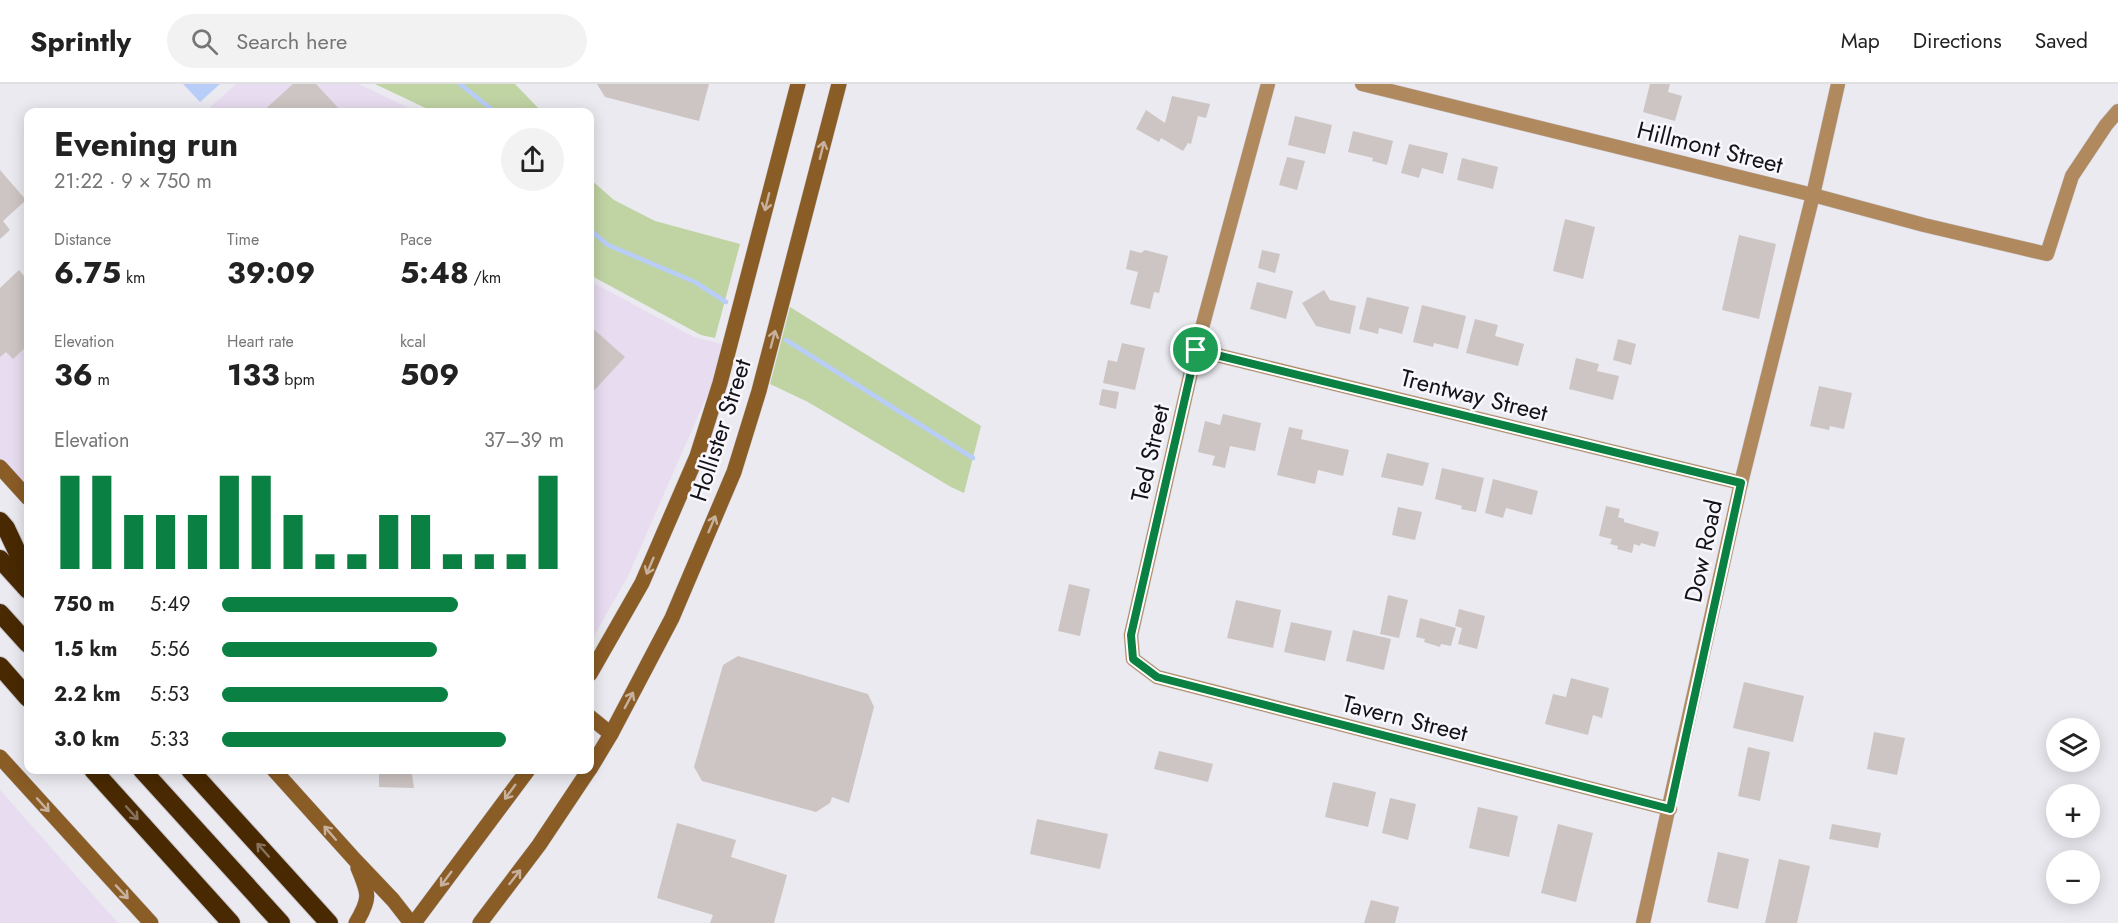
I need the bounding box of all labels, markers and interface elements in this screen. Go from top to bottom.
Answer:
search box [167,14,587,68]
text: Sprintly [30,21,131,62]
icon: search [188,25,221,58]
text: Search here [236,25,347,57]
text: Map [1841,26,1880,56]
text: Directions [1913,26,2002,56]
text: Saved [2035,26,2088,56]
street label: Hillmont Street [1633,112,1787,182]
text: Evening run [54,121,238,168]
button: share [501,128,564,191]
one-way arrow [816,141,828,160]
text: 21:22 · 9 × 750 m [54,167,212,196]
one-way arrow [761,192,773,211]
text: Distance [54,228,111,251]
text: Time [227,228,259,251]
text: Pace [400,228,432,251]
text: 6.75 [54,251,121,294]
text: 39:09 [227,251,315,294]
text: 5:48 [400,251,469,294]
text: km [121,266,146,289]
text: /km [469,266,501,289]
pin [1170,324,1221,375]
one-way arrow [767,329,779,348]
text: Elevation [54,330,114,353]
text: Heart rate [227,330,294,353]
text: kcal [400,330,426,353]
icon: arrive [1179,333,1212,366]
text: 36 [54,353,93,396]
text: 133 [227,353,280,396]
text: 509 [400,353,459,396]
street label: Hollister Street [680,354,760,506]
street label: Trentway Street [1397,360,1552,430]
text: m [93,368,110,391]
text: bpm [280,368,315,391]
street label: Ted Street [1122,400,1178,505]
text: Elevation [54,426,129,455]
text: 37–39 m [484,426,564,455]
street label: Dow Road [1675,496,1731,606]
one-way arrow [707,515,718,533]
one-way arrow [643,557,655,575]
text: 750 m [54,590,115,619]
text: 5:49 [150,590,190,619]
text: 1.5 km [54,635,117,664]
text: 5:56 [150,635,190,664]
text: 2.2 km [54,680,121,709]
text: 5:53 [150,680,189,709]
street label: Tavern Street [1339,686,1472,751]
one-way arrow [623,692,635,709]
map controls [2046,718,2100,904]
button: layers [2046,718,2100,772]
text: 3.0 km [54,725,120,754]
text: 5:33 [150,725,189,754]
one-way arrow [504,784,517,800]
button: + [2046,784,2100,838]
one-way arrow [36,797,50,812]
one-way arrow [125,805,139,820]
one-way arrow [323,825,337,840]
one-way arrow [256,842,270,857]
button: − [2046,850,2100,904]
one-way arrow [509,869,522,885]
one-way arrow [440,871,453,887]
one-way arrow [115,884,129,899]

